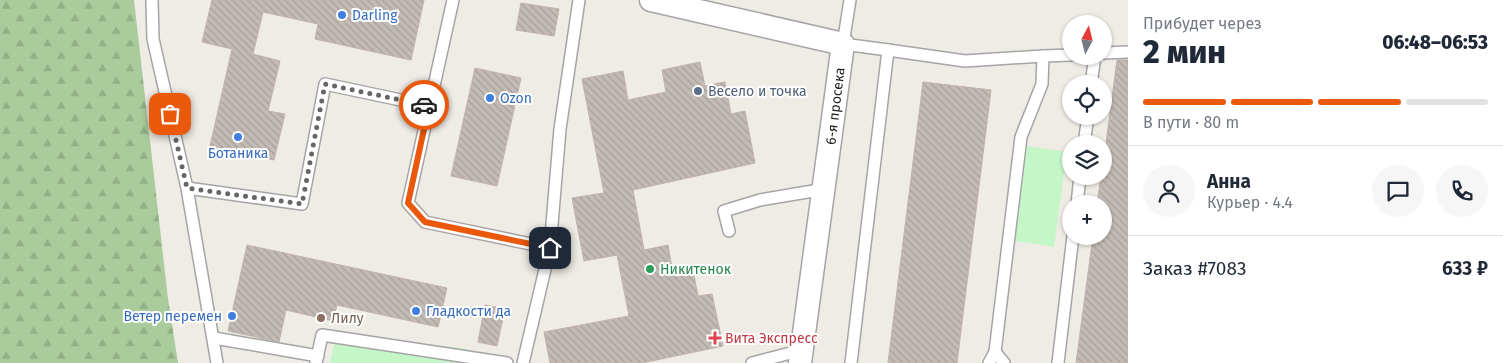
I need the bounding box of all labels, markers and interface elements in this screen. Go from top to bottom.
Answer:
place label: Darling [352,7,398,24]
marker: Darling [336,9,348,21]
text: Прибудет через [1143,14,1262,33]
north arrow [1062,15,1112,65]
map controls [1062,15,1112,245]
text: 06:48–06:53 [1382,31,1488,54]
text: 2 мин [1143,33,1226,71]
street label: 6-я просека [822,66,849,146]
button: locate [1062,75,1112,125]
courier [399,80,449,130]
place label: Весело и точка [708,83,807,100]
marker: Весело и точка [692,85,704,97]
place label: Ozon [500,90,532,107]
icon: car [410,91,438,119]
marker: Ozon [484,92,496,104]
pin [149,93,191,135]
icon: bag [156,100,184,128]
text: В пути · 80 m [1143,113,1239,132]
marker: Ботаника [232,131,244,143]
button: layers [1062,135,1112,185]
place label: Ботаника [208,145,268,162]
button: person [1143,165,1195,217]
button: chat [1372,165,1424,217]
button: phone [1436,165,1488,217]
text: Анна [1207,170,1251,193]
text: Курьер · 4.4 [1207,193,1293,212]
button: + [1062,195,1112,245]
pin [529,227,571,269]
icon: home [536,234,564,262]
text: Заказ #7083 [1143,257,1246,280]
text: 633 ₽ [1442,257,1488,280]
place label: Никитенок [660,261,732,278]
marker: Никитенок [644,263,656,275]
place label: Гладкости да [426,303,511,320]
marker: Гладкости да [410,305,422,317]
place label: Ветер перемен [123,308,222,325]
marker: Ветер перемен [226,310,238,322]
place label: Лилу [331,310,364,327]
marker: Лилу [315,312,327,324]
place label: Вита Экспресс [725,330,818,347]
marker: Вита Экспресс [709,332,721,344]

